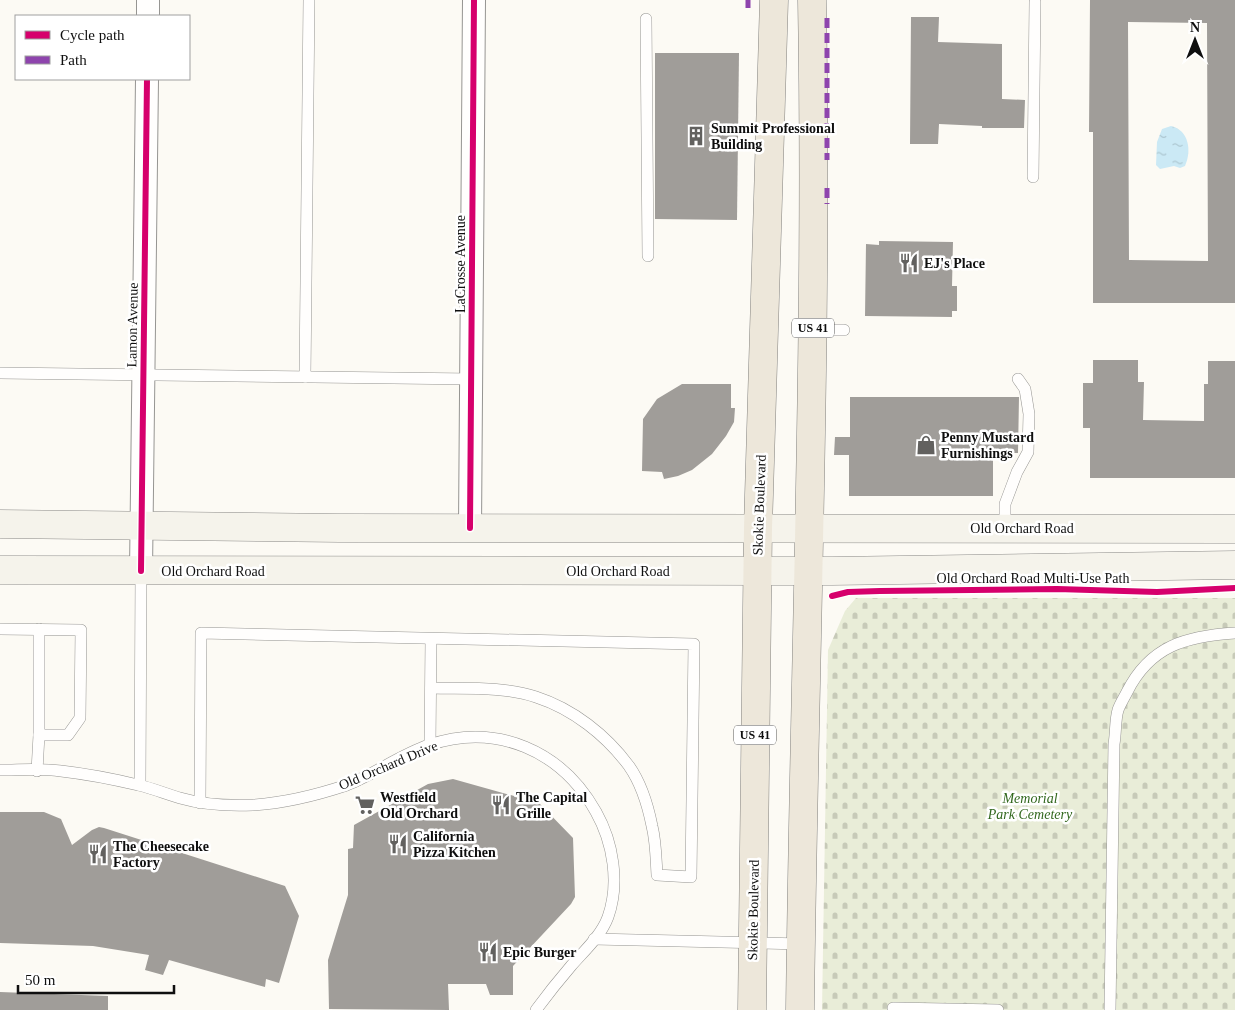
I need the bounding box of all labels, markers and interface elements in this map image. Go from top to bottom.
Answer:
legend [15,15,190,80]
north arrow [1170,15,1220,65]
text: N [1190,20,1200,35]
text: Cycle path [60,27,125,43]
text: Path [60,52,87,68]
place label: Summit Professional Building [711,121,835,152]
building icon: Summit Professional Building [685,125,707,147]
street label: LaCrosse Avenue [453,215,468,313]
restaurant icon: EJ's Place [898,252,920,274]
place label: EJ's Place [924,256,985,271]
street label: Lamon Avenue [124,282,141,368]
road number: US 41 [792,318,834,338]
place label: Penny Mustard Furnishings [941,430,1034,461]
shop icon: Penny Mustard Furnishings [915,434,937,456]
street label: Skokie Boulevard [750,454,769,556]
street label: Old Orchard Road [970,521,1074,536]
street label: Old Orchard Road [161,564,265,579]
street label: Old Orchard Road [566,564,670,579]
street label: Old Orchard Road Multi-Use Path [937,571,1129,586]
road number: US 41 [734,726,776,744]
street label: Old Orchard Drive [337,738,440,793]
place label: Westfield Old Orchard [380,790,458,821]
place label: The Capital Grille [516,790,587,821]
park label: Memorial Park Cemetery [987,791,1073,822]
supermarket icon: Westfield Old Orchard [354,794,376,816]
restaurant icon: The Capital Grille [490,794,512,816]
place label: California Pizza Kitchen [413,829,496,860]
restaurant icon: California Pizza Kitchen [387,833,409,855]
place label: The Cheesecake Factory [113,839,209,870]
restaurant icon: The Cheesecake Factory [87,843,109,865]
street label: Skokie Boulevard [745,860,762,960]
restaurant icon: Epic Burger [477,941,499,963]
place label: Epic Burger [503,945,577,960]
scale bar [18,962,174,994]
text: 50 m [25,972,56,988]

